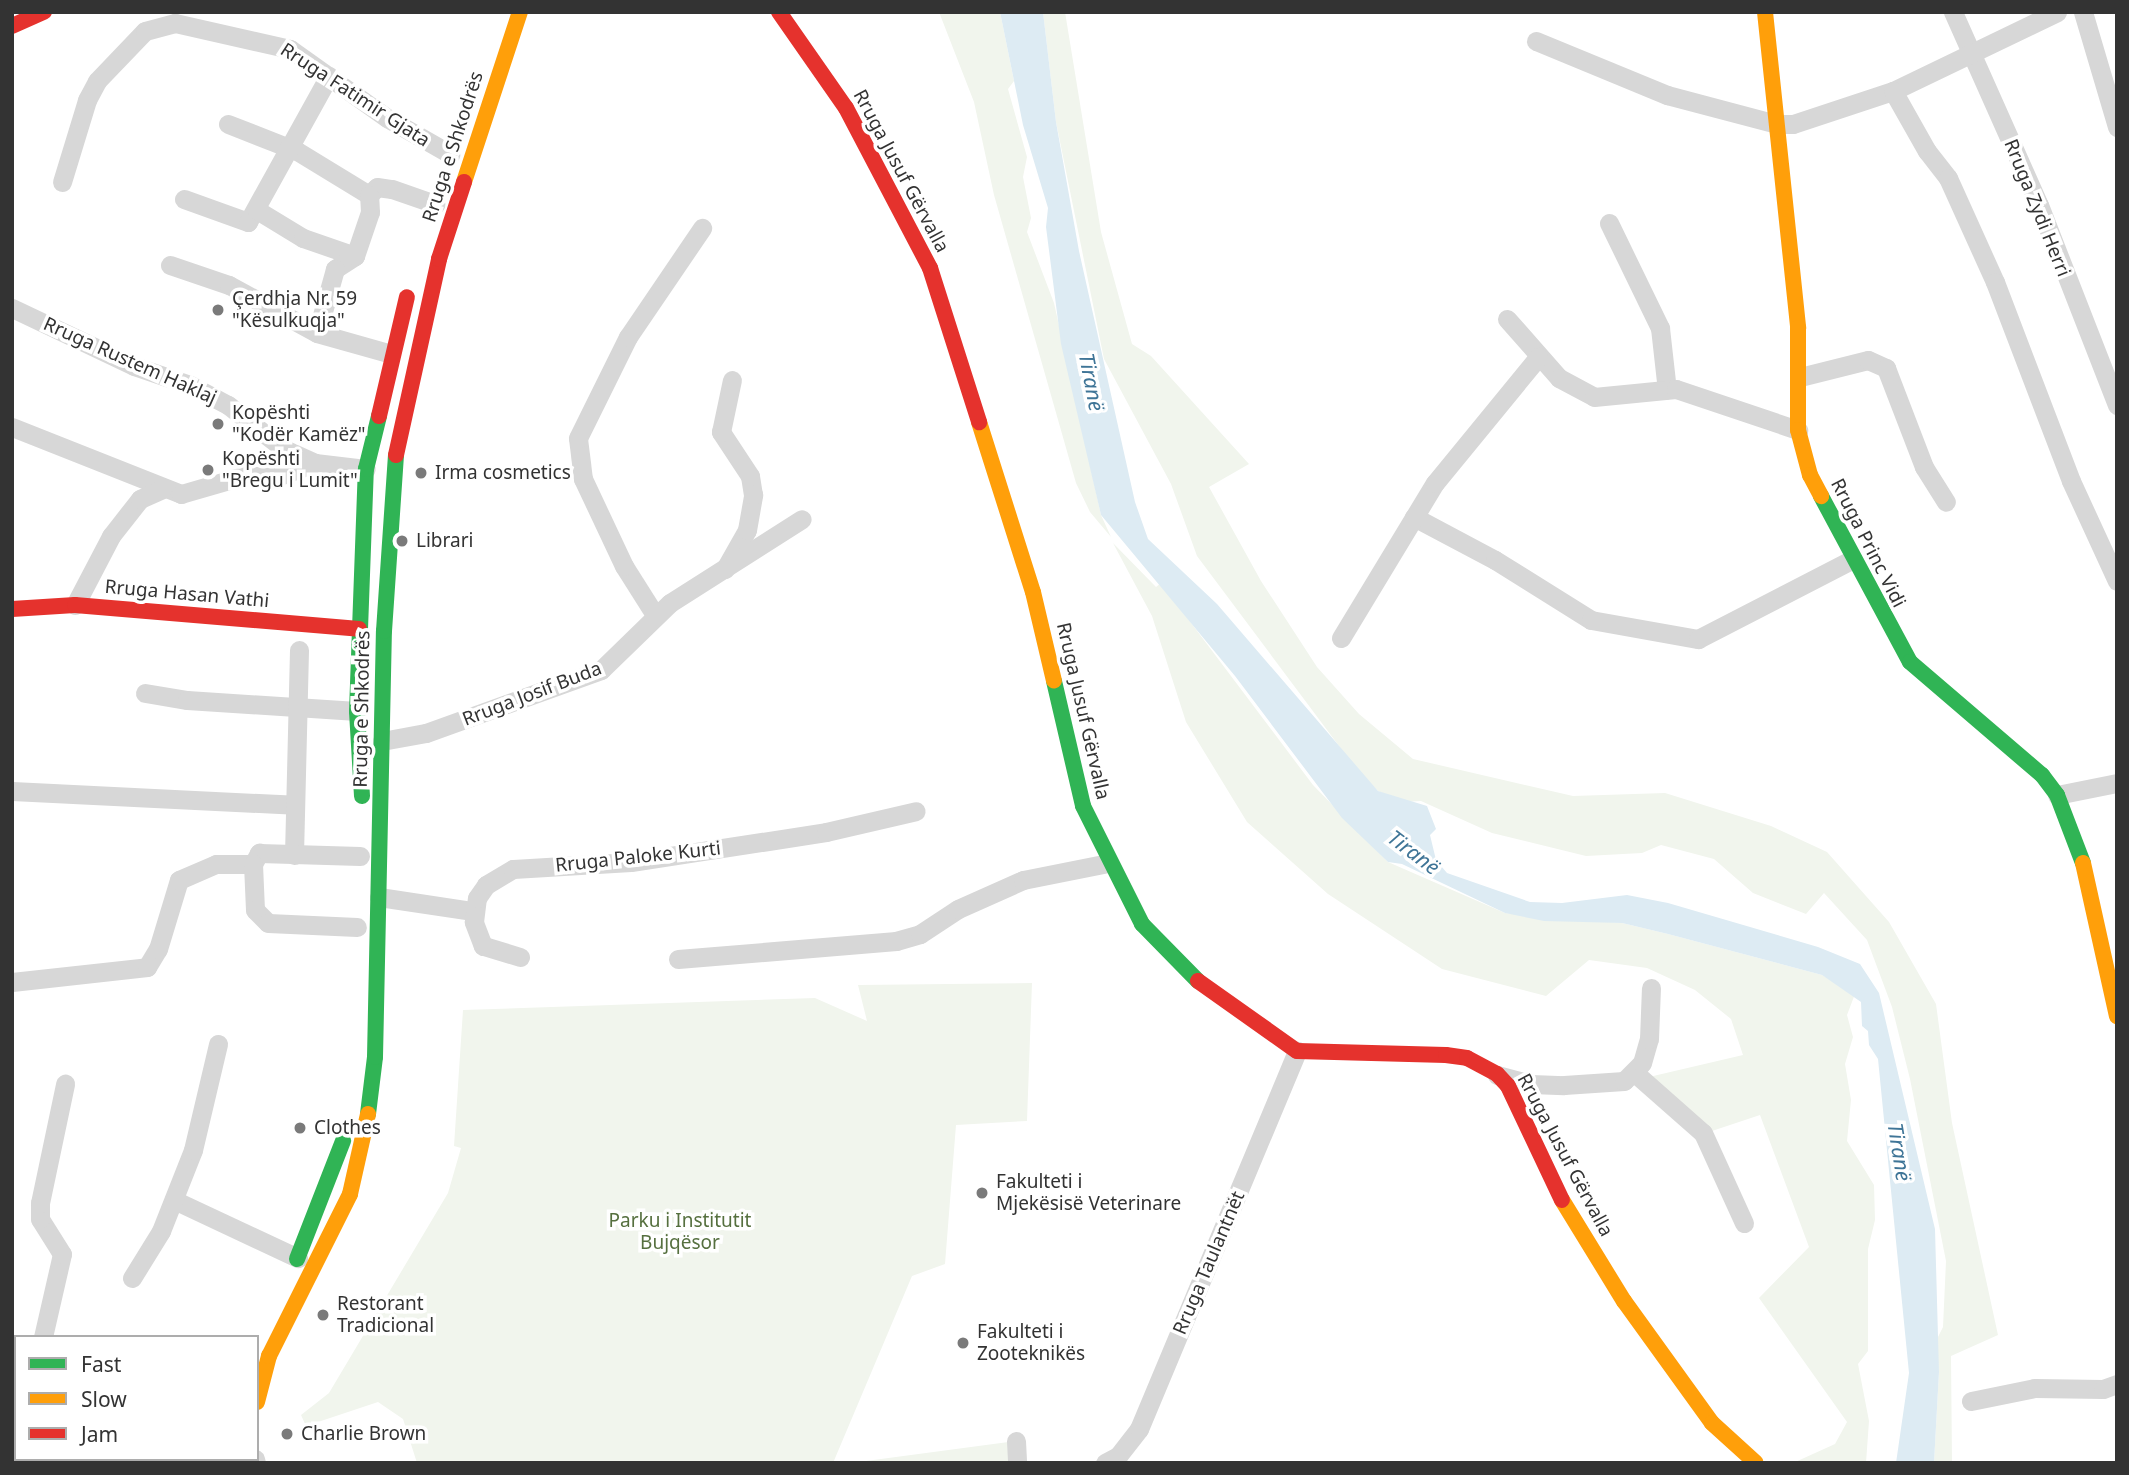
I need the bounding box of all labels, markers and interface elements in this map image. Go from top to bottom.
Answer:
street label: Rruga Fatimir Gjata [276,38,434,152]
street label: Rruga e Shkodrës [418,69,488,225]
street label: Rruga Jusuf Gërvalla [848,86,954,256]
street label: Rruga Zydi Herri [1999,136,2075,280]
place label: Çerdhja Nr. 59 "Kësulkuqja" [232,288,357,332]
marker: Çerdhja Nr. 59 "Kësulkuqja" [210,302,226,318]
street label: Rruga Rustem Haklaj [40,313,220,409]
water label: Tiranë [1074,351,1110,413]
place label: Kopështi "Kodër Kamëz" [232,402,366,446]
marker: Kopështi "Kodër Kamëz" [210,416,226,432]
place label: Kopështi "Bregu i Lumit" [222,448,358,492]
marker: Kopështi "Bregu i Lumit" [200,462,216,478]
place label: Irma cosmetics [435,462,571,484]
marker: Irma cosmetics [413,465,429,481]
street label: Rruga Princ Vidi [1826,475,1910,611]
place label: Librari [416,530,473,552]
marker: Librari [394,533,410,549]
street label: Rruga Hasan Vathi [104,575,270,613]
street label: Rruga Jusuf Gërvalla [1052,620,1114,802]
street label: Rruga e Shkodrës [349,630,375,788]
street label: Rruga Josif Buda [459,657,605,731]
water label: Tiranë [1383,824,1445,880]
street label: Rruga Paloke Kurti [554,837,722,877]
street label: Rruga Jusuf Gërvalla [1512,1070,1618,1240]
place label: Clothes [314,1117,381,1139]
marker: Clothes [292,1120,308,1136]
water label: Tiranë [1883,1121,1917,1183]
place label: Fakulteti i Mjekësisë Veterinare [996,1171,1181,1215]
marker: Fakulteti i Mjekësisë Veterinare [974,1185,990,1201]
street label: Rruga Taulantnët [1168,1188,1250,1338]
park label: Parku i Institutit Bujqësor [609,1210,751,1254]
place label: Restorant Tradicional [337,1293,434,1337]
marker: Restorant Tradicional [315,1307,331,1323]
place label: Fakulteti i Zooteknikës [977,1321,1085,1365]
legend [14,1335,259,1461]
marker: Fakulteti i Zooteknikës [955,1335,971,1351]
text: Fast [81,1350,121,1378]
text: Slow [81,1385,127,1413]
text: Jam [81,1420,118,1448]
place label: Charlie Brown [301,1423,426,1445]
marker: Charlie Brown [279,1426,295,1442]

